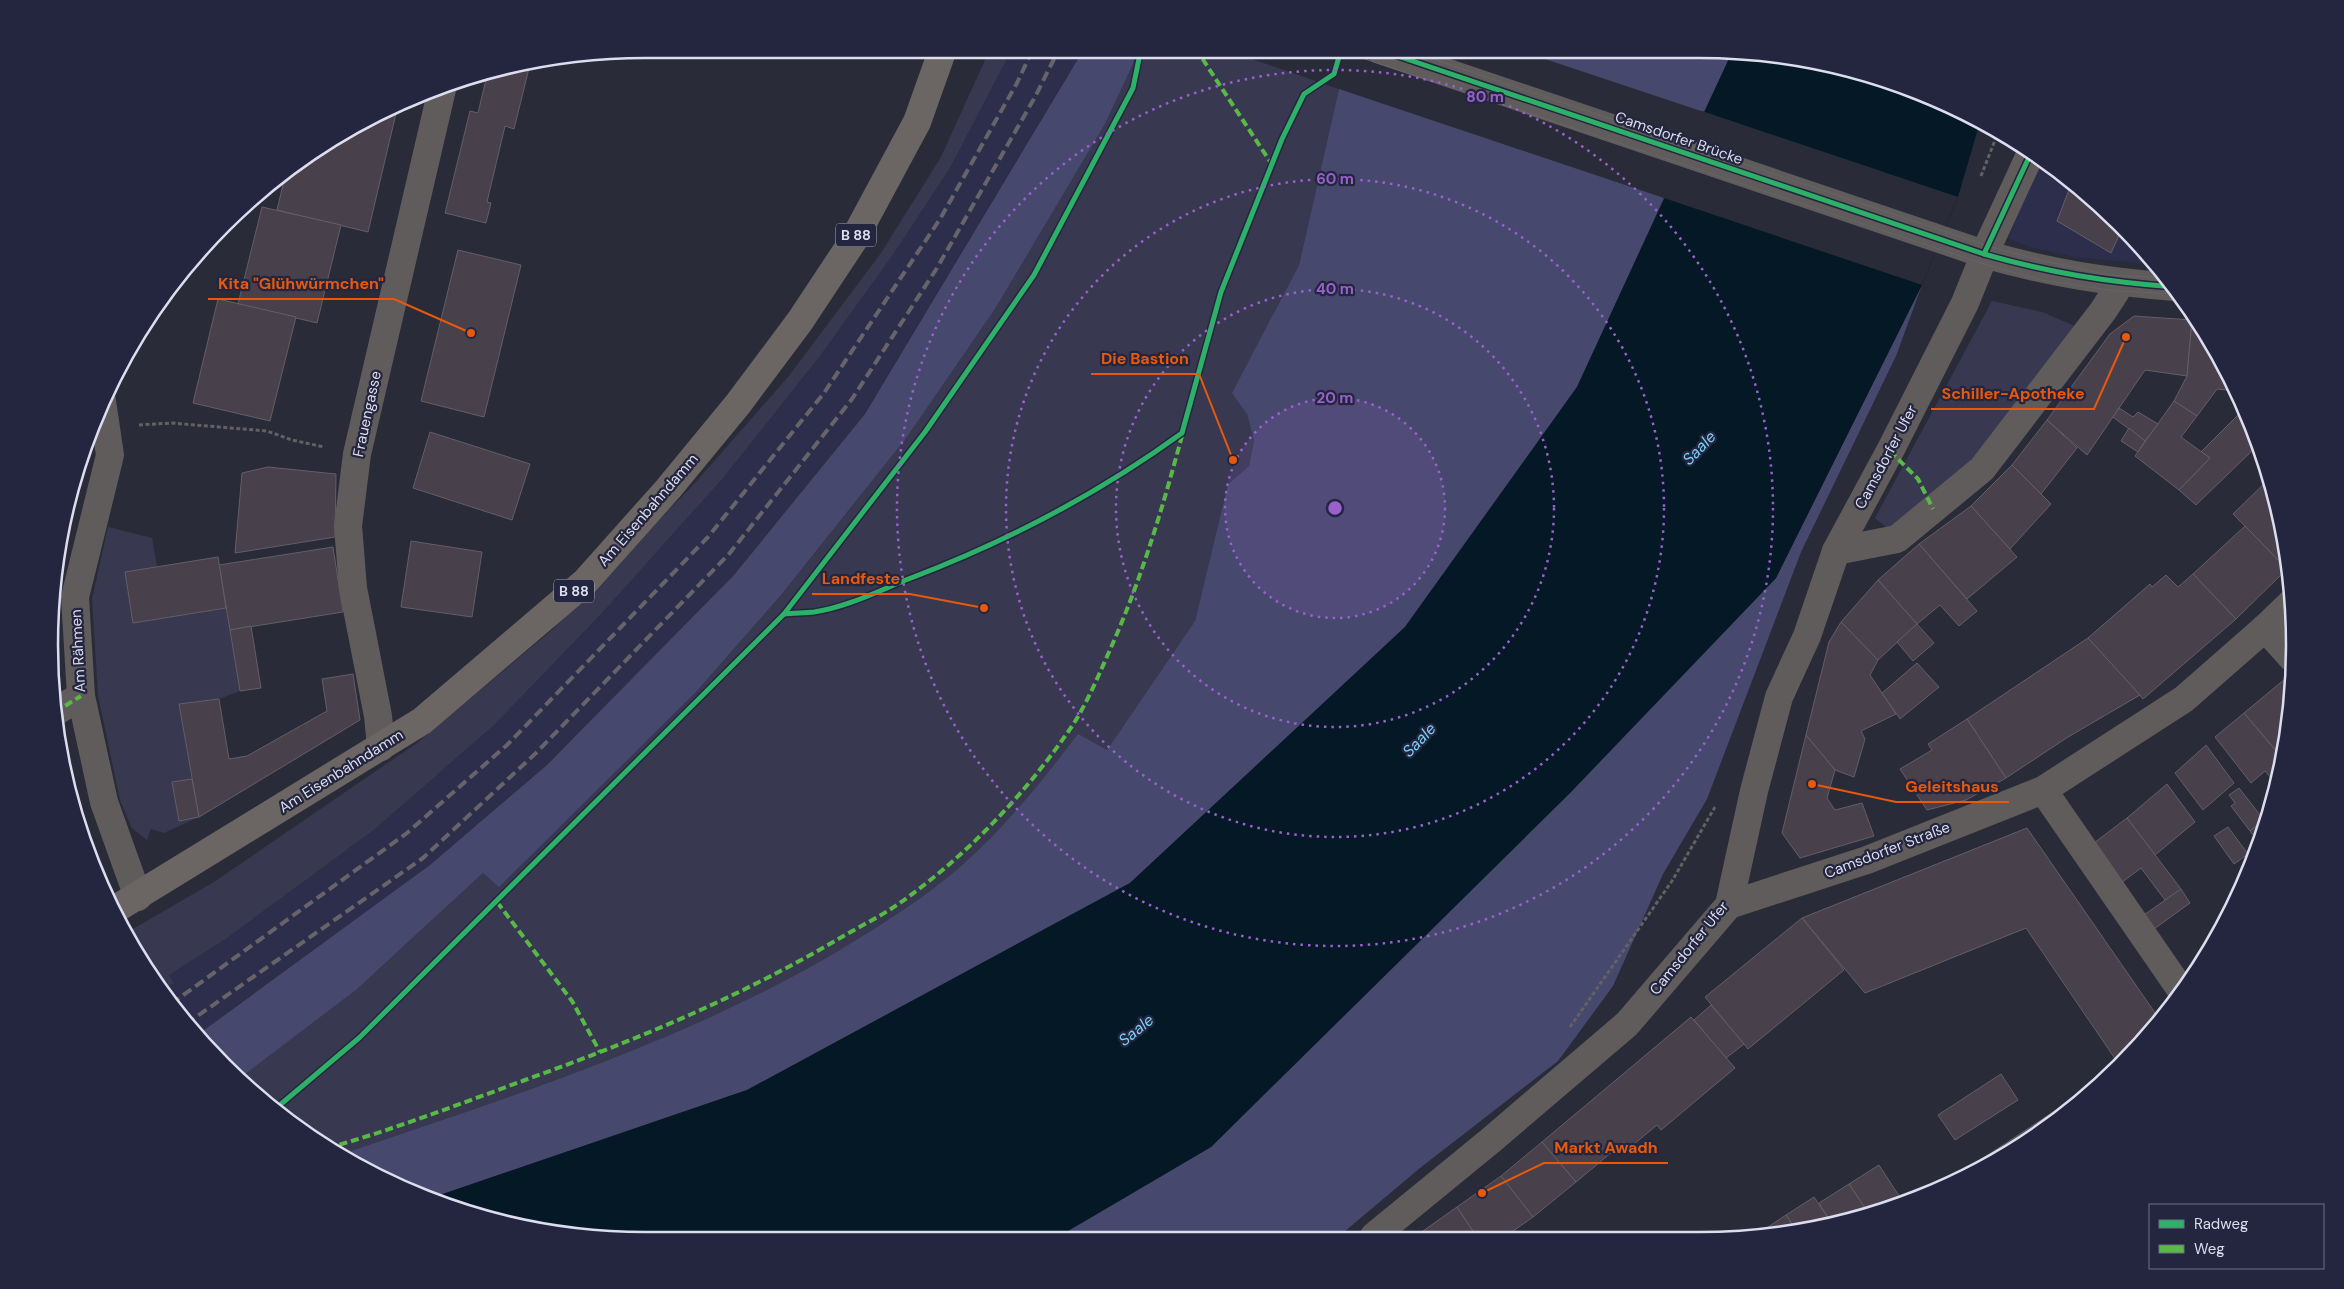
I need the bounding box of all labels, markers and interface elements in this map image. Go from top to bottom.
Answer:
text: 80 m [1466,87,1504,107]
street label: Camsdorfer Brücke [1612,107,1746,169]
text: 60 m [1316,169,1354,189]
road number: B 88 [836,224,876,246]
callout: Kita "Glühwürmchen" [208,268,394,299]
text: Kita "Glühwürmchen" [218,273,384,294]
text: 40 m [1316,279,1354,299]
callout: Die Bastion [1091,343,1199,374]
text: Die Bastion [1101,348,1189,369]
street label: Frauengasse [348,369,386,459]
callout: Schiller-Apotheke [1931,378,2094,409]
text: Schiller-Apotheke [1941,383,2085,404]
text: 20 m [1317,388,1353,408]
street label: Camsdorfer Ufer [1850,401,1922,513]
water label: Saale [1678,426,1720,470]
street label: Am Eisenbahndamm [593,449,703,571]
centre of rings [1326,499,1344,517]
callout: Landfeste [812,563,910,594]
text: Landfeste [822,568,900,589]
road number: B 88 [554,580,594,602]
street label: Am Rähmen [66,609,90,693]
water label: Saale [1398,718,1440,762]
street label: Am Eisenbahndamm [275,725,407,817]
callout: Geleitshaus [1896,771,2009,802]
text: Geleitshaus [1905,776,1999,797]
street label: Camsdorfer Straße [1821,817,1953,883]
street label: Camsdorfer Ufer [1645,897,1733,999]
water label: Saale [1114,1009,1158,1051]
callout: Markt Awadh [1544,1132,1668,1163]
text: Markt Awadh [1554,1137,1658,1158]
legend [2149,1204,2324,1269]
text: Radweg [2194,1214,2248,1234]
text: Weg [2194,1239,2225,1259]

